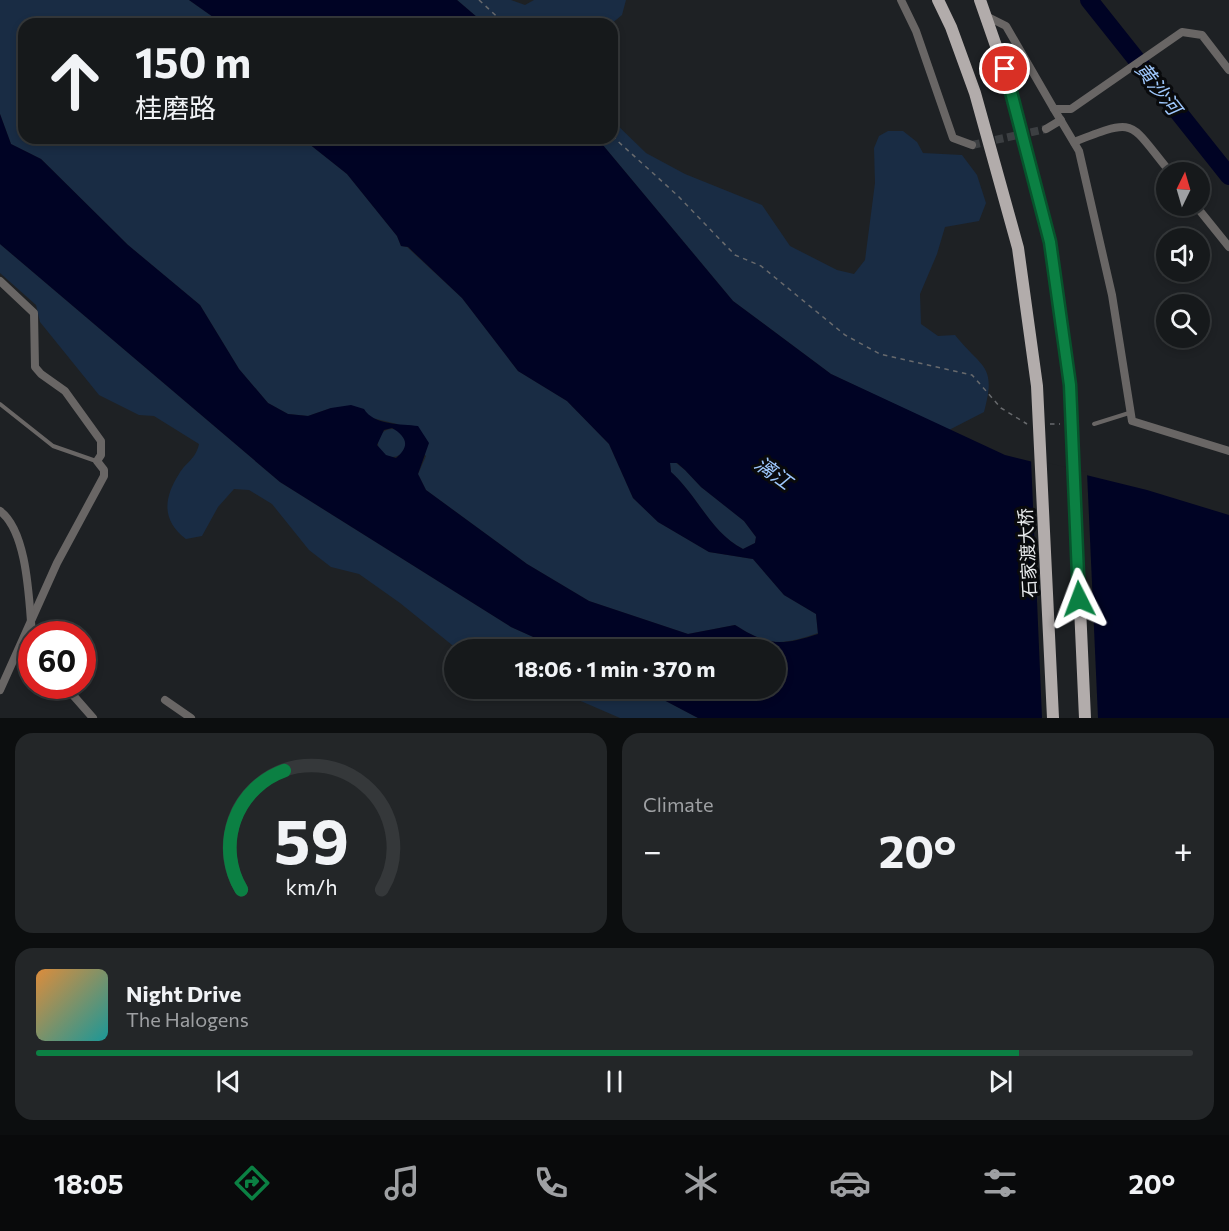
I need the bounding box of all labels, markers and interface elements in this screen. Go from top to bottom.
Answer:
text: 150 m [135,35,251,87]
icon: ahead [36,42,114,120]
pin [979,43,1030,94]
icon: arrive [988,52,1021,85]
water label: 黄沙河 [1131,57,1189,122]
text: 桂磨路 [135,91,216,124]
north arrow [1156,162,1210,216]
map controls [1156,162,1210,348]
button: sound [1156,228,1210,282]
button: search [1156,294,1210,348]
water label: 漓江 [751,451,799,495]
street label: 石家渡大桥 [1014,507,1040,599]
position arrow [1047,567,1111,631]
speed limit sign: 60 [18,621,96,699]
text: 18:06 · 1 min · 370 m [515,655,715,682]
text: Climate [643,792,713,816]
text: 59 [274,801,348,877]
text: 20° [879,822,957,877]
text: − [643,829,662,870]
text: + [1174,829,1193,870]
text: km/h [285,873,337,899]
text: Night Drive [126,980,241,1007]
text: The Halogens [126,1007,249,1031]
icon: previous [212,1065,245,1098]
icon: pause [598,1065,631,1098]
icon: next [984,1065,1017,1098]
icon: directions [231,1162,273,1204]
icon: music [381,1162,423,1204]
icon: phone [530,1162,572,1204]
icon: climate [680,1162,722,1204]
icon: car [829,1162,871,1204]
icon: filters [979,1162,1021,1204]
text: 18:05 [54,1167,124,1200]
text: 20° [1129,1167,1175,1200]

